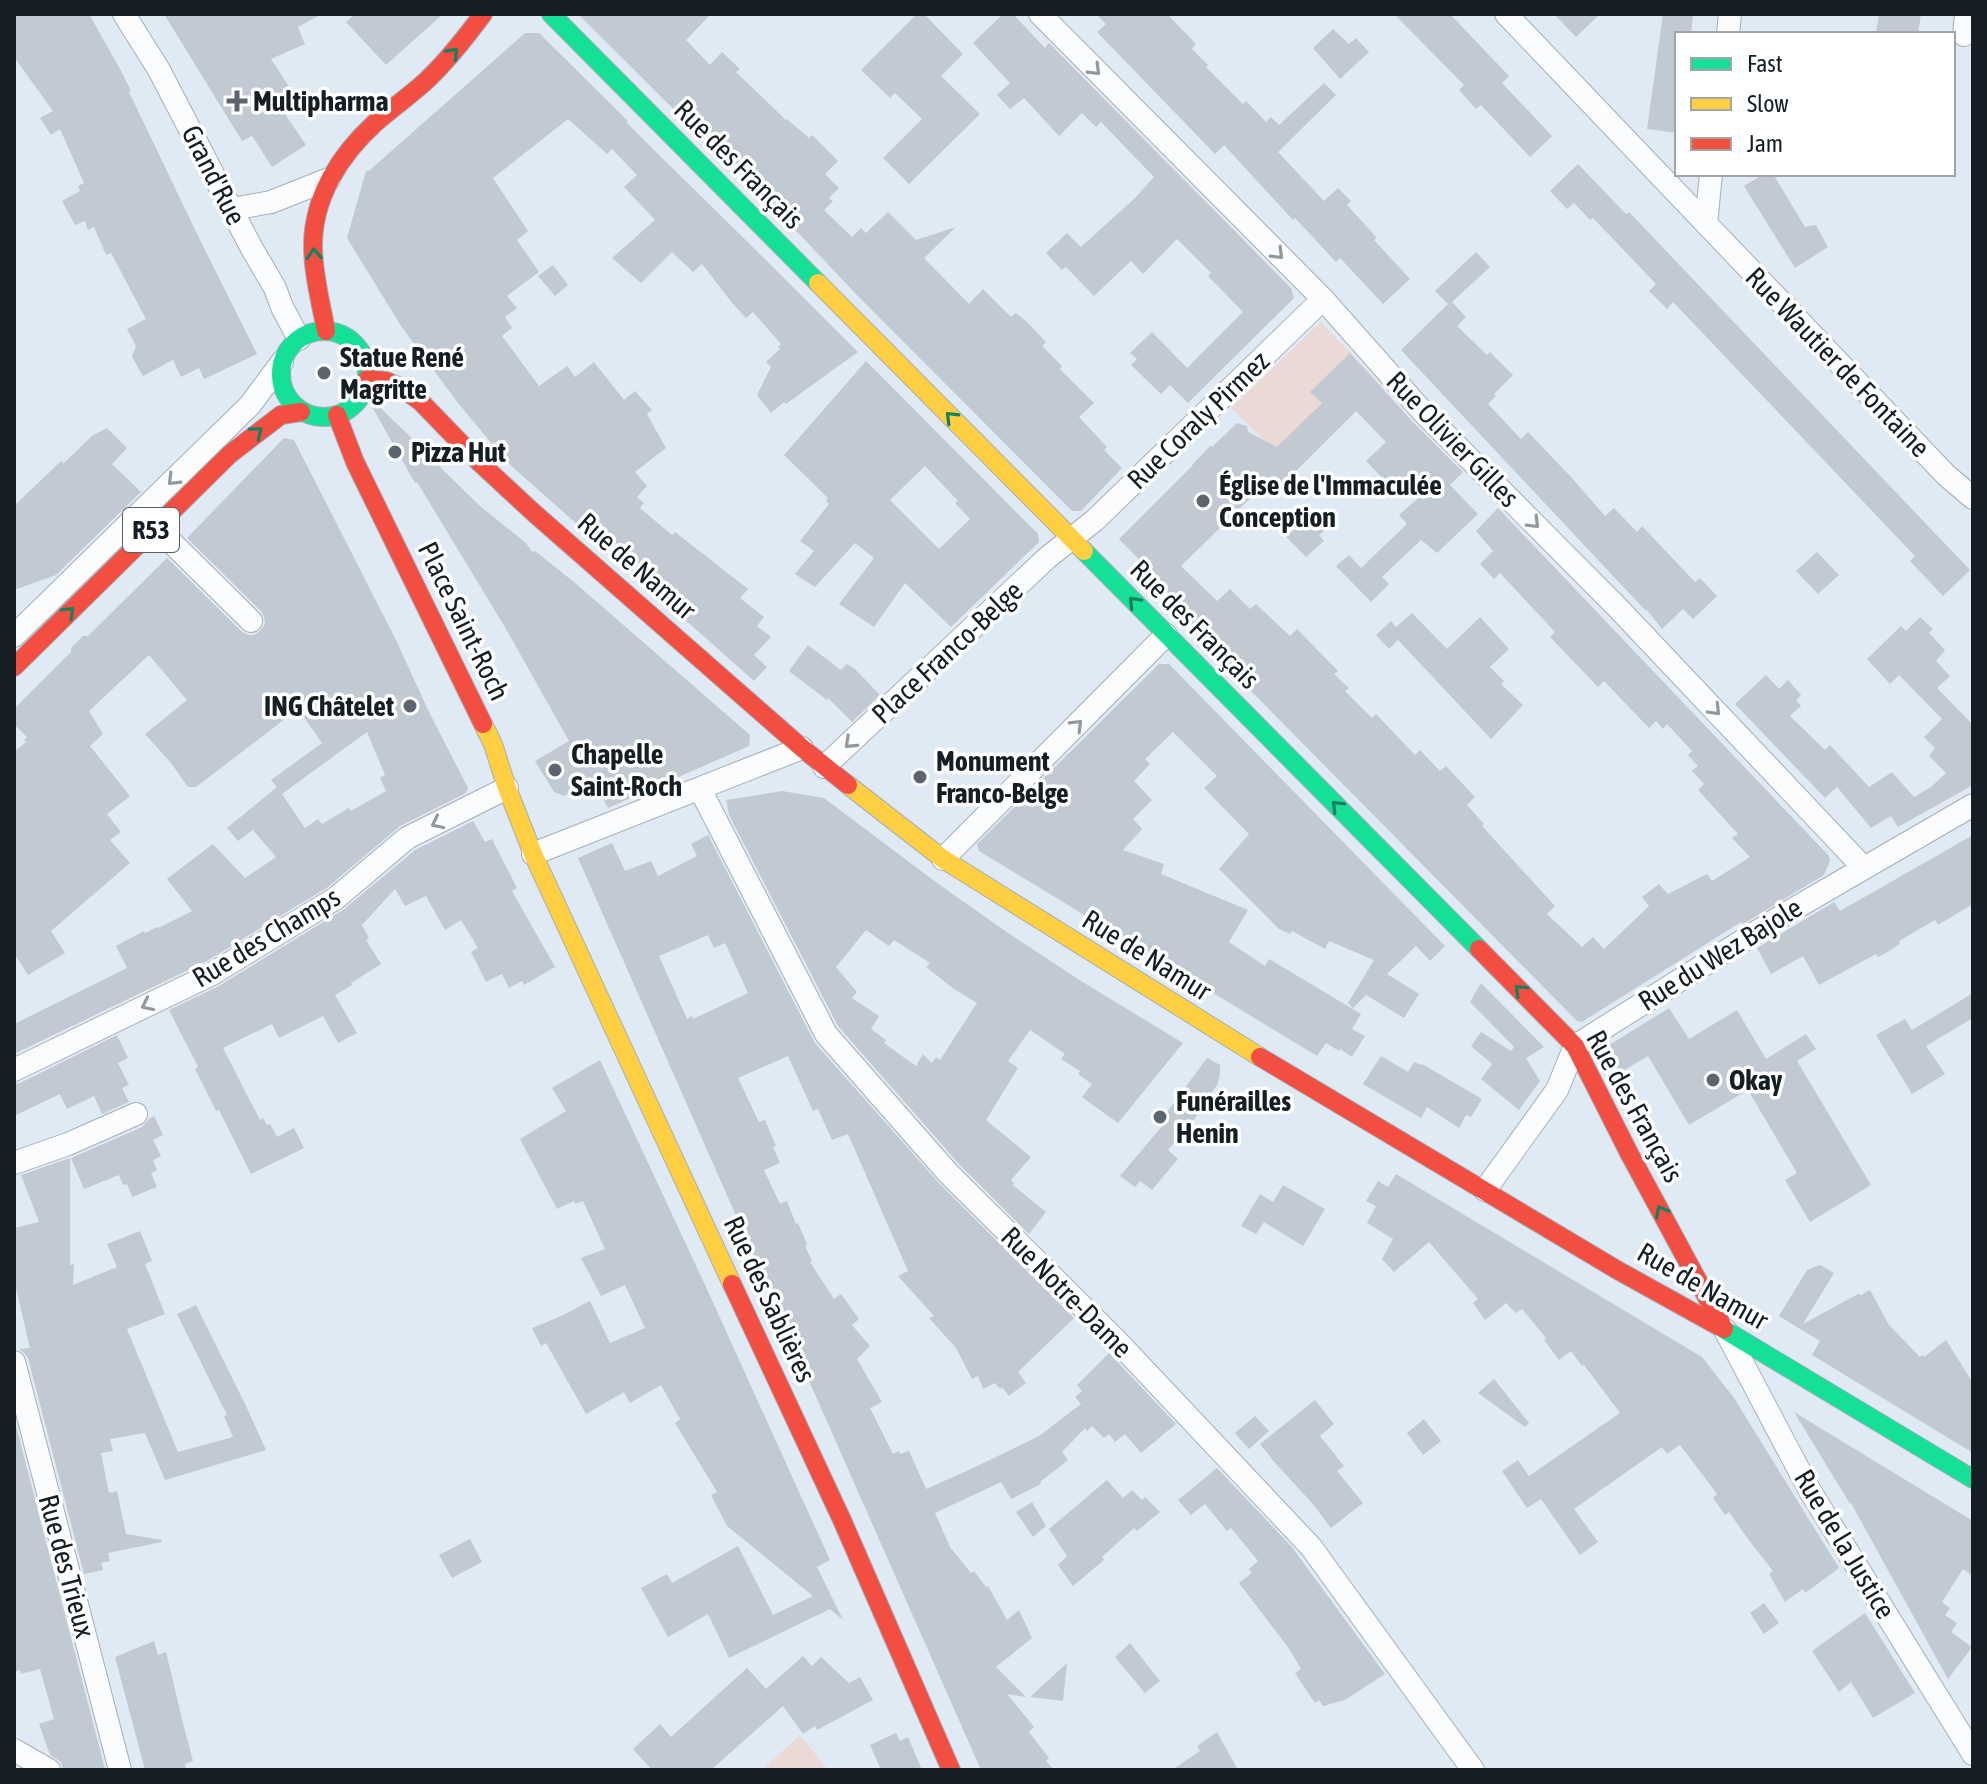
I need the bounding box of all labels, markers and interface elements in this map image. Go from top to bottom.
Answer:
legend [1675,32,1955,176]
one-way arrow [444,48,459,62]
text: Fast [1747,50,1783,77]
one-way arrow [1085,61,1100,75]
place label: Multipharma [253,85,389,117]
text: Slow [1747,90,1789,117]
marker: Multipharma [228,92,246,110]
street label: Rue des Français [668,93,810,235]
street label: Grand'Rue [175,120,253,230]
text: Jam [1747,130,1783,157]
one-way arrow [1269,245,1283,259]
one-way arrow [306,247,323,260]
street label: Rue Wautier de Fontaine [1739,261,1937,463]
place label: Statue René Magritte [340,341,464,405]
street label: Rue Coraly Pirmez [1121,345,1275,495]
marker: Statue René Magritte [315,364,333,382]
street label: Rue Olivier Gilles [1381,365,1525,513]
one-way arrow [946,412,960,426]
one-way arrow [248,427,262,442]
place label: Pizza Hut [411,436,506,468]
marker: Pizza Hut [386,443,404,461]
place label: Église de l'Immaculée Conception [1219,469,1442,533]
one-way arrow [168,471,182,485]
marker: Église de l'Immaculée Conception [1194,492,1212,510]
street label: Rue de Namur [572,506,703,626]
road number: R53 [123,508,179,552]
one-way arrow [1525,514,1539,528]
street label: Place Saint-Roch [412,537,516,705]
street label: Rue des Français [1124,553,1266,695]
street label: Place Franco-Belge [865,574,1029,730]
one-way arrow [1128,597,1143,611]
one-way arrow [60,607,74,621]
place label: ING Châtelet [264,690,394,722]
marker: ING Châtelet [401,697,419,715]
one-way arrow [1705,701,1720,715]
one-way arrow [1068,720,1082,734]
one-way arrow [845,733,860,747]
place label: Chapelle Saint-Roch [571,738,682,802]
place label: Monument Franco-Belge [936,745,1069,809]
marker: Chapelle Saint-Roch [546,761,564,779]
marker: Monument Franco-Belge [911,768,929,786]
one-way arrow [1331,801,1346,815]
one-way arrow [431,813,446,828]
street label: Rue des Champs [186,880,346,994]
street label: Rue du Wez Bajole [1632,891,1808,1017]
street label: Rue de Namur [1077,903,1218,1007]
one-way arrow [1515,985,1529,999]
one-way arrow [141,995,156,1011]
street label: Rue des Français [1580,1025,1690,1187]
place label: Okay [1729,1064,1783,1096]
marker: Okay [1704,1071,1722,1089]
place label: Funérailles Henin [1176,1085,1291,1149]
marker: Funérailles Henin [1151,1108,1169,1126]
one-way arrow [1656,1204,1671,1219]
street label: Rue des Sablières [718,1211,822,1387]
street label: Rue Notre-Dame [995,1220,1139,1364]
street label: Rue de Namur [1632,1236,1775,1337]
street label: Rue de la Justice [1788,1464,1902,1624]
street label: Rue des Trieux [33,1491,101,1641]

